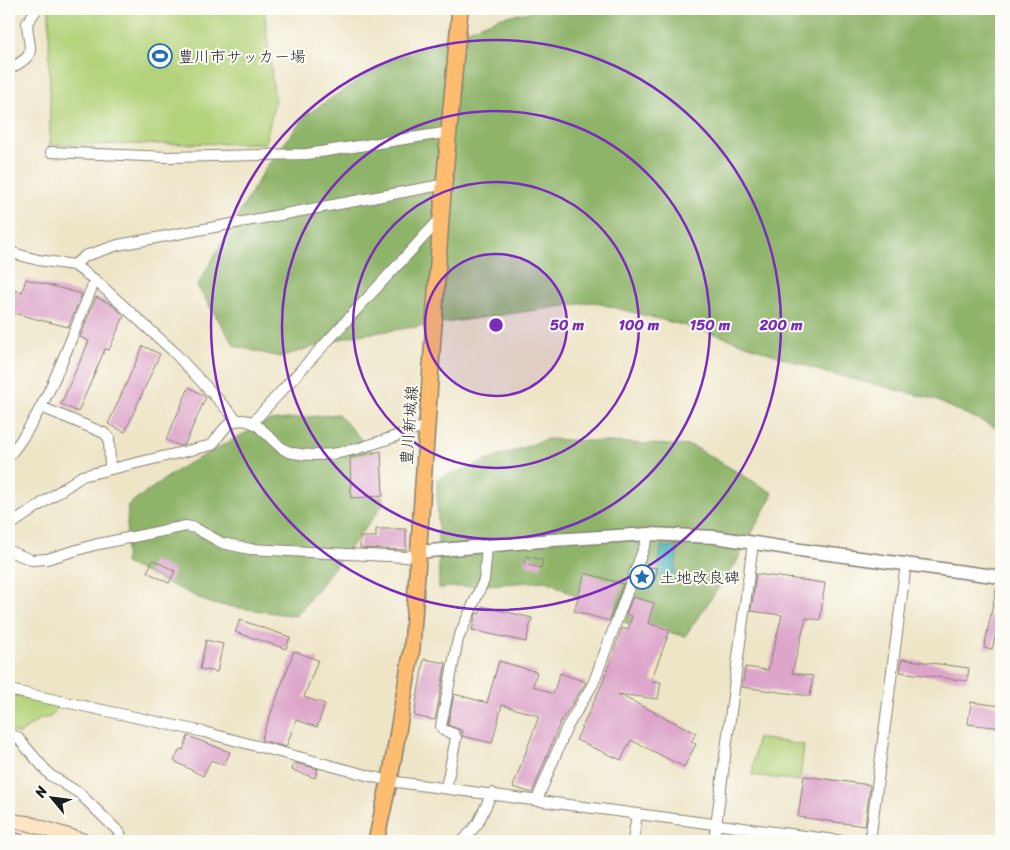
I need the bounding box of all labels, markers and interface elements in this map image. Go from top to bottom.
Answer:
place label: 豊川市サッカー場 [178,42,306,71]
sports icon: 豊川市サッカー場 [147,43,173,69]
text: 50 m [550,312,585,338]
text: 100 m [619,312,660,338]
text: 150 m [690,312,731,338]
text: 200 m [758,312,803,338]
centre of rings [487,316,505,334]
street label: 豊川新城線 [392,384,426,466]
place label: 土地改良碑 [660,563,740,592]
place icon: 土地改良碑 [629,564,655,590]
north arrow [28,772,78,822]
text: N [27,781,54,803]

